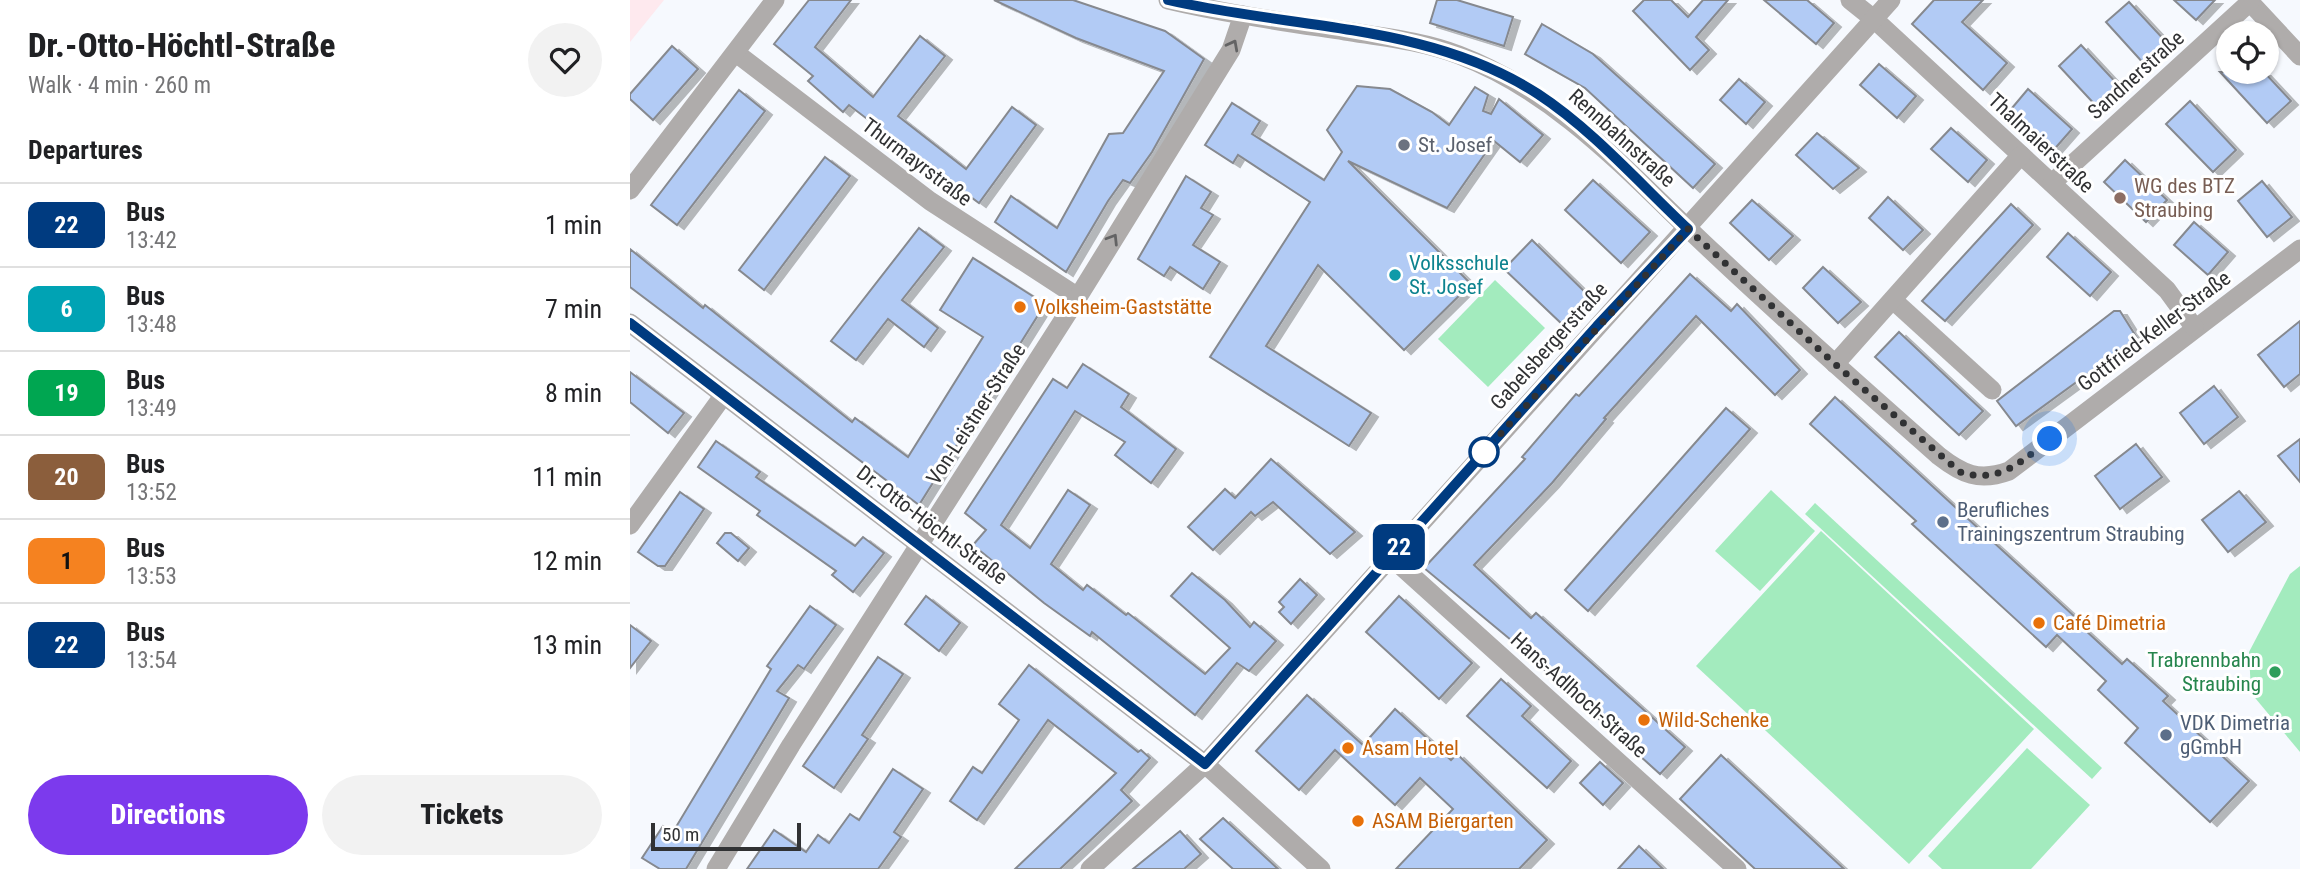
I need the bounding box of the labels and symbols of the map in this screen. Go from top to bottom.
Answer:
street label: Sandnerstraße [2083,26,2189,124]
one-way arrow [1224,40,1238,53]
street label: Rennbahnstraße [1564,84,1680,192]
street label: Thalmaierstraße [1983,88,2099,198]
street label: Thurmayrstraße [857,113,977,211]
place label: St. Josef [1418,133,1493,157]
marker: St. Josef [1396,137,1412,153]
place label: WG des BTZ Straubing [2134,174,2235,222]
marker: WG des BTZ Straubing [2112,190,2128,206]
one-way arrow [1105,234,1118,247]
place label: Volksschule St. Josef [1409,251,1509,299]
street label: Gottfried-Keller-Straße [2073,266,2235,396]
marker: Volksschule St. Josef [1387,267,1403,283]
street label: Gabelsbergerstraße [1486,277,1612,414]
place label: Volksheim-Gaststätte [1034,295,1212,319]
marker: Volksheim-Gaststätte [1012,299,1028,315]
street label: Von-Leistner-Straße [921,339,1031,489]
your location [2032,421,2067,456]
unlabelled marker [1469,437,1499,467]
street label: Dr.-Otto-Höchtl-Straße [852,461,1012,589]
place label: Berufliches Trainingszentrum Straubing [1957,498,2185,546]
marker: Berufliches Trainingszentrum Straubing [1935,514,1951,530]
line badge: 22 [1368,524,1430,570]
place label: Café Dimetria [2053,611,2166,635]
marker: Café Dimetria [2031,615,2047,631]
street label: Hans-Adlhoch-Straße [1506,628,1652,763]
place label: Trabrennbahn Straubing [2147,648,2261,696]
marker: Trabrennbahn Straubing [2267,664,2283,680]
place label: Wild-Schenke [1658,708,1769,732]
place label: VDK Dimetria gGmbH [2180,711,2290,759]
marker: Wild-Schenke [1636,712,1652,728]
marker: VDK Dimetria gGmbH [2158,727,2174,743]
place label: Asam Hotel [1362,736,1459,760]
marker: Asam Hotel [1340,740,1356,756]
place label: ASAM Biergarten [1372,809,1514,833]
marker: ASAM Biergarten [1350,813,1366,829]
scale bar [651,820,802,852]

